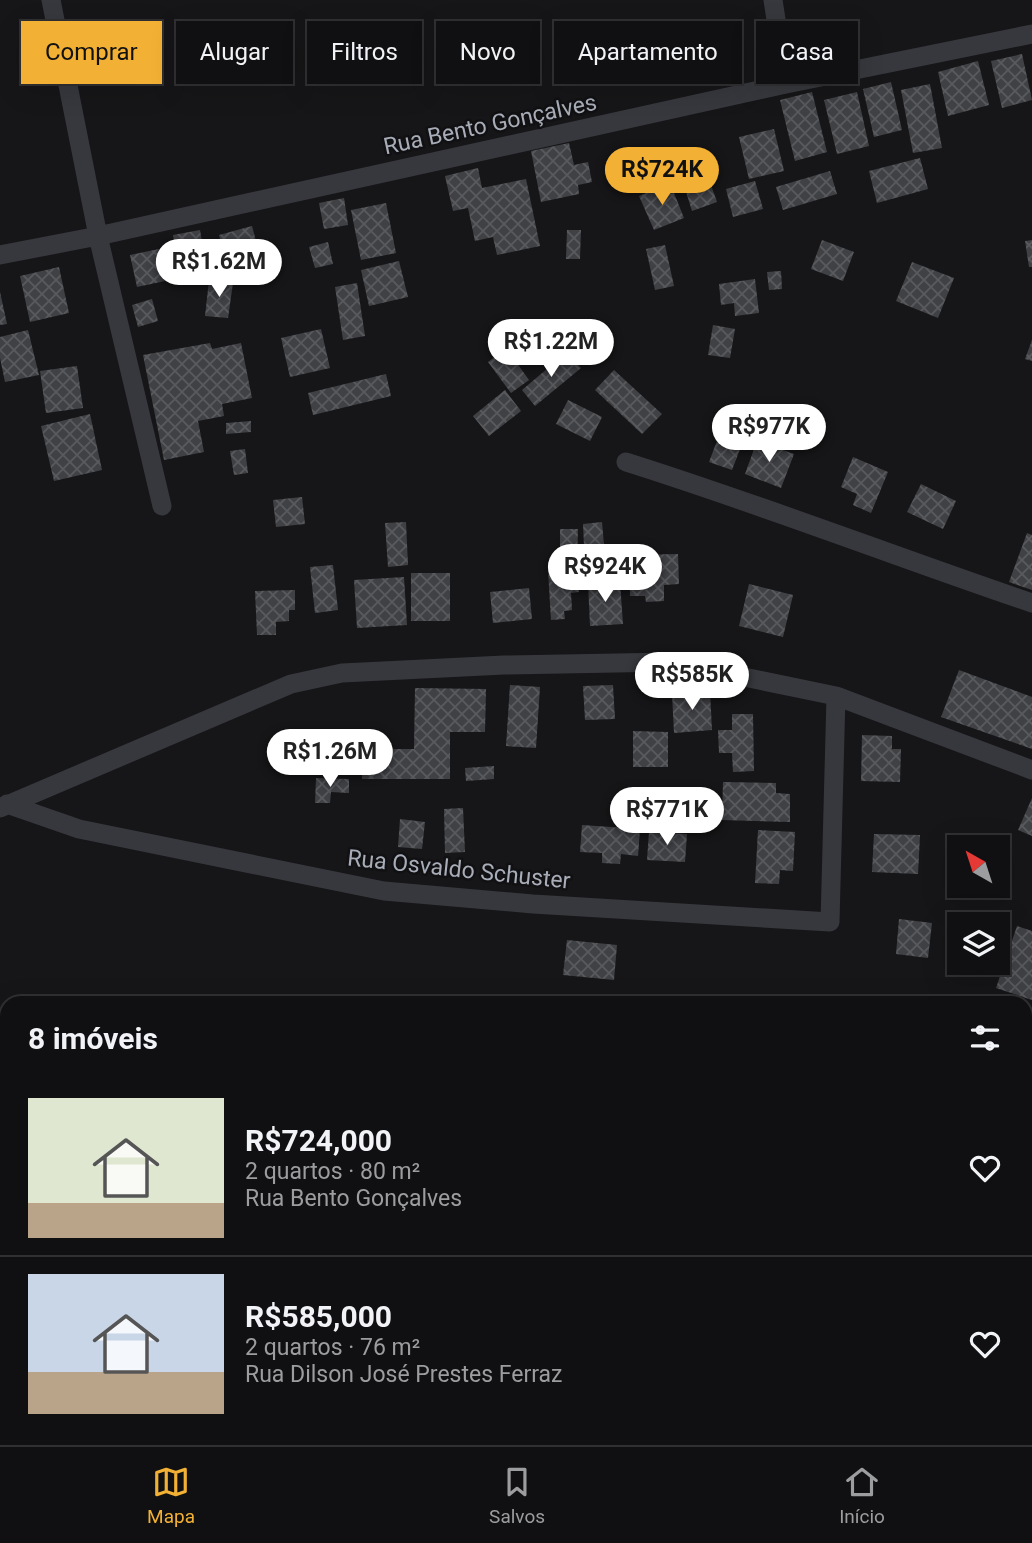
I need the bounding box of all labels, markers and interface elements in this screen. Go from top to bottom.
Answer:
chip: Comprar [21,21,162,84]
chip: Alugar [176,21,293,84]
chip: Filtros [307,21,422,84]
chip: Novo [436,21,540,84]
chip: Apartamento [554,21,742,84]
chip: Casa [756,21,858,84]
street label: Rua Bento Gonçalves [381,89,599,160]
pin: R$724K [605,148,719,207]
text: R$724K [621,156,703,183]
pin: R$1.62M [154,240,284,299]
text: R$1.62M [172,248,266,275]
pin: R$1.22M [486,320,616,379]
text: R$1.22M [504,328,598,355]
pin: R$977K [712,405,826,464]
text: R$977K [728,413,810,440]
pin: R$924K [548,544,662,604]
text: R$924K [564,553,646,580]
pin: R$585K [635,652,749,712]
text: R$585K [651,661,733,688]
pin: R$1.26M [265,730,395,789]
text: R$1.26M [283,738,377,765]
pin: R$771K [610,788,724,847]
text: R$771K [626,796,708,823]
north arrow [947,835,1010,898]
map controls [947,835,1010,975]
street label: Rua Osvaldo Schuster [346,844,572,895]
button: layers [947,912,1010,975]
icon: filters [966,1019,1004,1057]
text: 8 imóveis [28,1021,158,1056]
text: R$724,000 [245,1123,392,1158]
icon: home [84,1126,168,1210]
icon: heart [966,1149,1004,1187]
text: 2 quartos · 80 m² [245,1158,420,1185]
text: Rua Bento Gonçalves [245,1185,462,1212]
text: R$585,000 [245,1299,392,1334]
icon: home [84,1302,168,1386]
icon: heart [966,1325,1004,1363]
text: 2 quartos · 76 m² [245,1334,420,1361]
text: Rua Dilson José Prestes Ferraz [245,1361,563,1388]
tab: Mapa [147,1463,195,1528]
tab: Salvos [489,1463,545,1528]
tab: Início [839,1463,885,1528]

